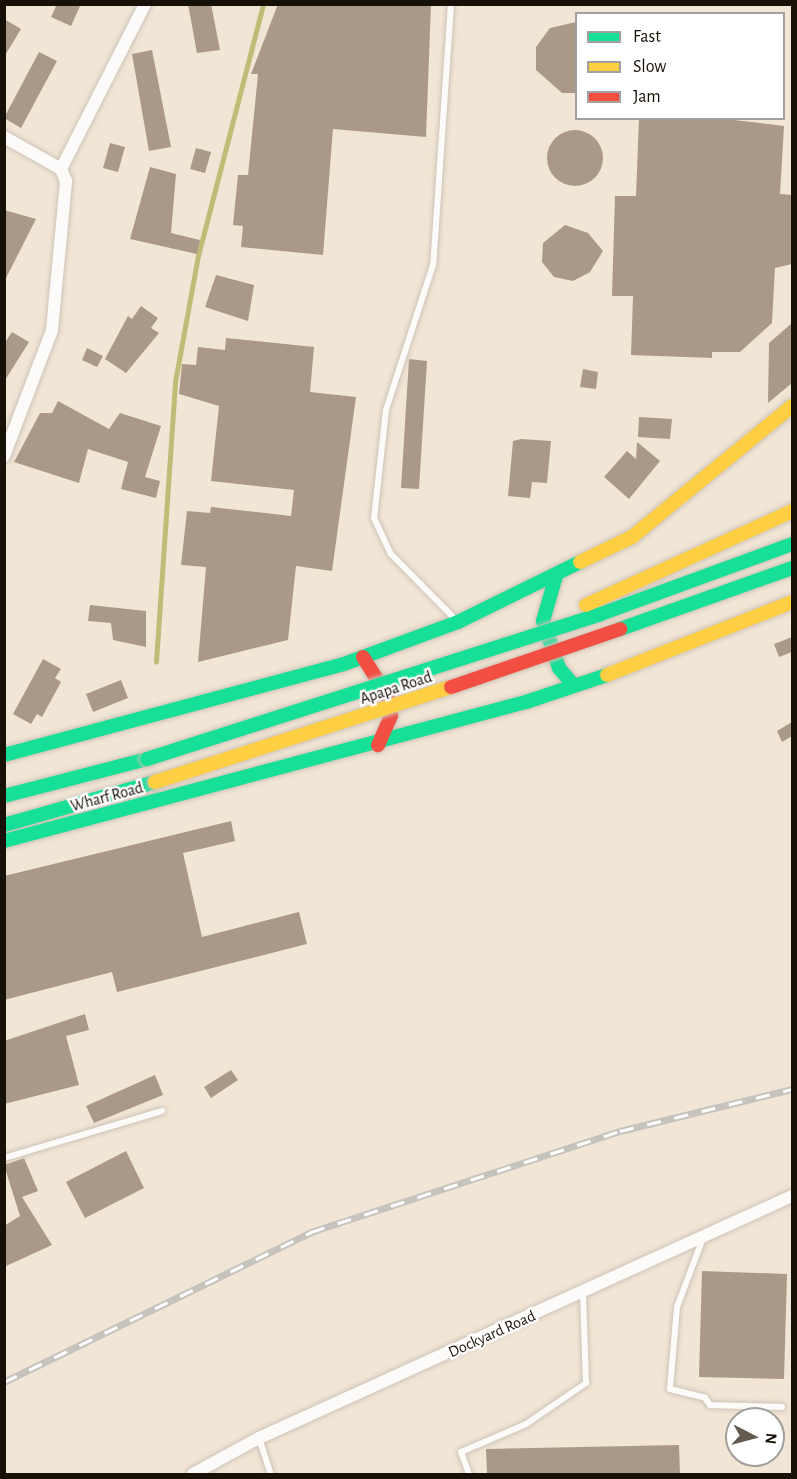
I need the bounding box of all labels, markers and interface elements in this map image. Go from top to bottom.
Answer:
legend [575,12,785,120]
text: Fast [633,28,661,46]
text: Slow [633,58,666,76]
text: Jam [633,88,661,106]
street label: Apapa Road [358,667,434,709]
street label: Wharf Road [69,778,145,816]
street label: Dockyard Road [445,1306,539,1362]
north arrow [725,1407,785,1467]
text: N [762,1432,779,1445]

